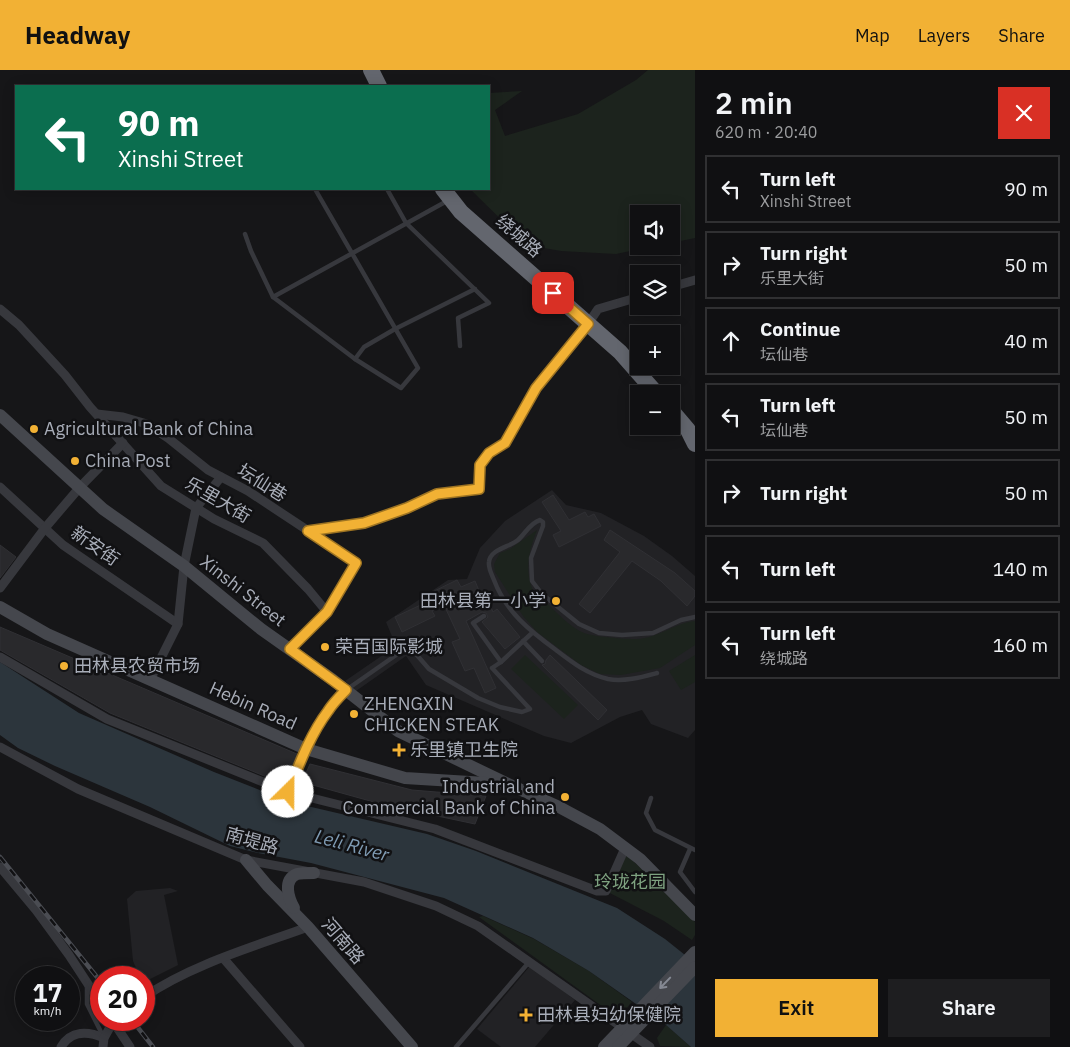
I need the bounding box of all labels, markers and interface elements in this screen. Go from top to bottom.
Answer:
text: Headway [25,19,130,51]
text: Map [855,24,890,47]
text: Layers [918,24,970,47]
text: Share [998,24,1045,47]
text: 2 min [715,83,793,122]
button: close [998,87,1050,139]
text: 90 m [118,100,200,146]
icon: left [35,105,100,170]
text: 620 m · 20:40 [715,122,817,142]
text: Xinshi Street [118,144,244,173]
text: Turn left [760,167,836,191]
icon: left [717,175,745,203]
text: 90 m [1004,177,1048,201]
text: Xinshi Street [760,191,851,211]
map controls [630,205,680,435]
button: sound [630,205,680,255]
street label: 绕城路 [491,209,547,262]
text: Turn right [760,241,847,265]
icon: right [717,251,745,279]
text: 50 m [1004,253,1048,277]
button: layers [630,265,680,315]
text: 乐里大街 [760,268,824,288]
pin [532,272,574,314]
icon: arrive [539,279,567,307]
text: Continue [760,317,840,341]
button: + [630,325,680,375]
icon: ahead [717,327,745,355]
text: 40 m [1004,329,1048,353]
text: 坛仙巷 [760,344,808,364]
button: − [630,385,680,435]
text: Turn left [760,393,836,417]
icon: left [717,403,745,431]
text: 50 m [1004,405,1048,429]
place label: Agricultural Bank of China [44,417,254,440]
text: 坛仙巷 [760,420,808,440]
marker: Agricultural Bank of China [28,423,40,435]
place label: China Post [85,449,171,472]
marker: China Post [69,455,81,467]
street label: 坛仙巷 [233,459,291,507]
street label: 乐里大街 [181,472,255,528]
icon: right [717,479,745,507]
text: Turn right [760,481,847,505]
text: 50 m [1004,481,1048,505]
street label: 新安街 [67,521,124,570]
street label: Xinshi Street [196,550,291,631]
icon: left [717,555,745,583]
text: Turn left [760,557,836,581]
text: 140 m [993,557,1048,581]
place label: 田林县第一小学 [420,589,546,612]
marker: 田林县第一小学 [550,595,562,607]
text: Turn left [760,621,836,645]
icon: left [717,631,745,659]
text: 160 m [993,633,1048,657]
place label: 荣百国际影城 [335,635,443,658]
marker: 荣百国际影城 [319,641,331,653]
text: 绕城路 [760,648,808,668]
place label: 田林县农贸市场 [74,654,200,677]
marker: 田林县农贸市场 [58,660,70,672]
street label: Hebin Road [206,676,301,735]
place label: ZHENGXIN CHICKEN STEAK [364,692,500,736]
marker: ZHENGXIN CHICKEN STEAK [348,708,360,720]
place label: 乐里镇卫生院 [410,738,518,761]
marker: 乐里镇卫生院 [392,743,406,757]
position arrow [261,765,313,817]
place label: Industrial and Commercial Bank of China [342,775,555,819]
marker: Industrial and Commercial Bank of China [559,791,571,803]
street label: 南堤路 [223,822,281,859]
water label: Leli River [312,824,393,867]
park label: 玲珑花园 [594,870,666,893]
street label: 河南路 [317,913,370,969]
speed limit sign: 20 [90,966,155,1031]
text: 17 [32,976,63,1009]
one-way arrow [659,977,671,990]
button: Exit [715,979,878,1037]
button: Share [888,979,1050,1037]
text: km/h [33,1003,62,1018]
place label: 田林县妇幼保健院 [537,1003,681,1026]
marker: 田林县妇幼保健院 [519,1008,533,1022]

